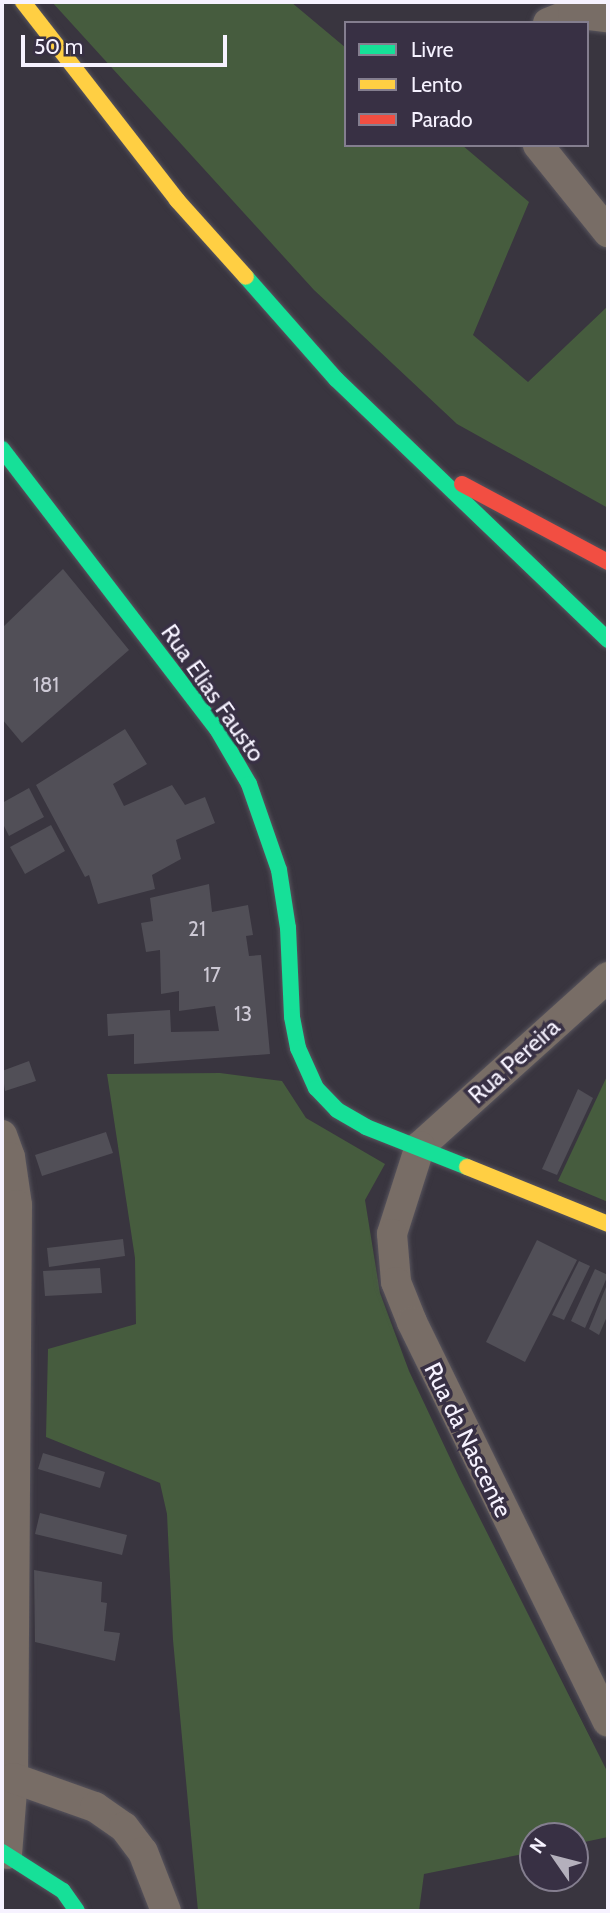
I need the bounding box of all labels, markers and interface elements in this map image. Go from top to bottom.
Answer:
scale bar [24,21,231,65]
legend [344,21,589,147]
text: 50 m [34,34,83,59]
text: Livre [411,37,453,62]
text: Lento [411,72,462,97]
text: Parado [411,107,473,132]
street label: Rua Elias Fausto [155,619,271,767]
house number: 181 [33,672,59,698]
house number: 21 [188,916,206,942]
house number: 17 [203,962,221,988]
house number: 13 [234,1001,252,1027]
street label: Rua Pereira [462,1013,566,1109]
street label: Rua da Nascente [418,1358,518,1522]
north arrow [519,1822,589,1892]
text: N [525,1834,551,1858]

